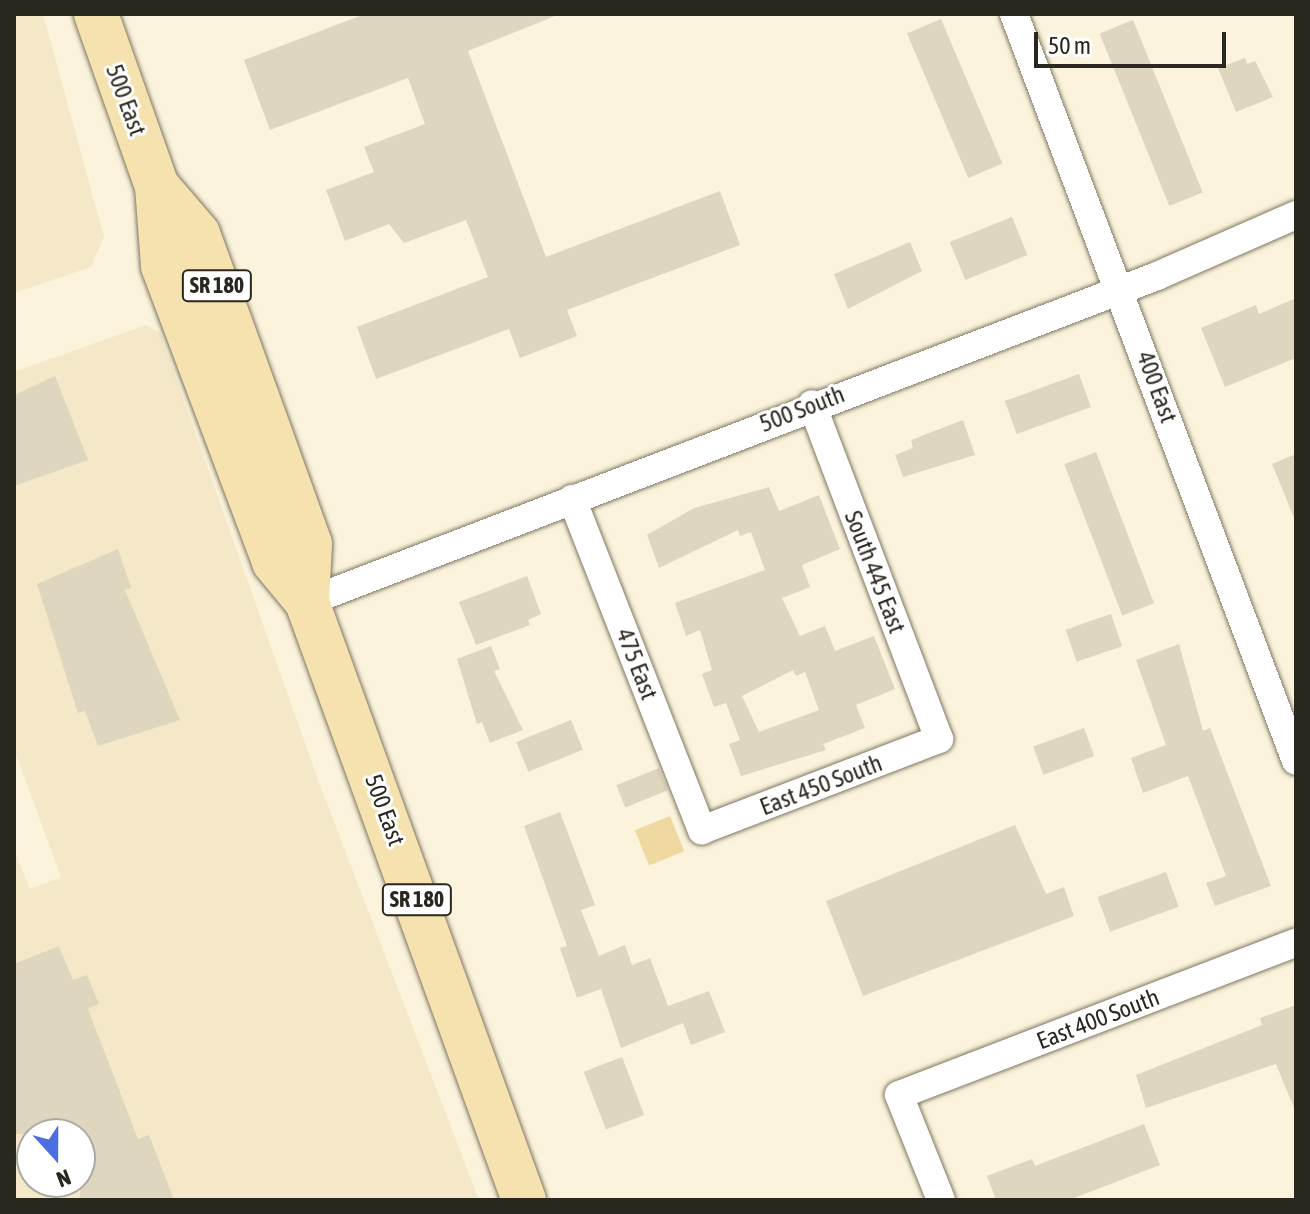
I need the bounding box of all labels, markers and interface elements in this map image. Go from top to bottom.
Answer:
scale bar [1038,16,1230,66]
text: 50 m [1048,32,1091,59]
street label: 500 East [100,60,152,140]
road number: SR 180 [181,268,253,304]
street label: 400 East [1131,347,1183,427]
street label: 500 South [755,380,849,438]
street label: South 445 East [838,507,912,637]
street label: 475 East [610,624,664,704]
street label: East 450 South [756,748,886,822]
street label: 500 East [359,770,411,850]
road number: SR 180 [381,882,453,918]
street label: East 400 South [1033,982,1163,1056]
north arrow [16,1118,96,1198]
text: N [53,1164,75,1193]

